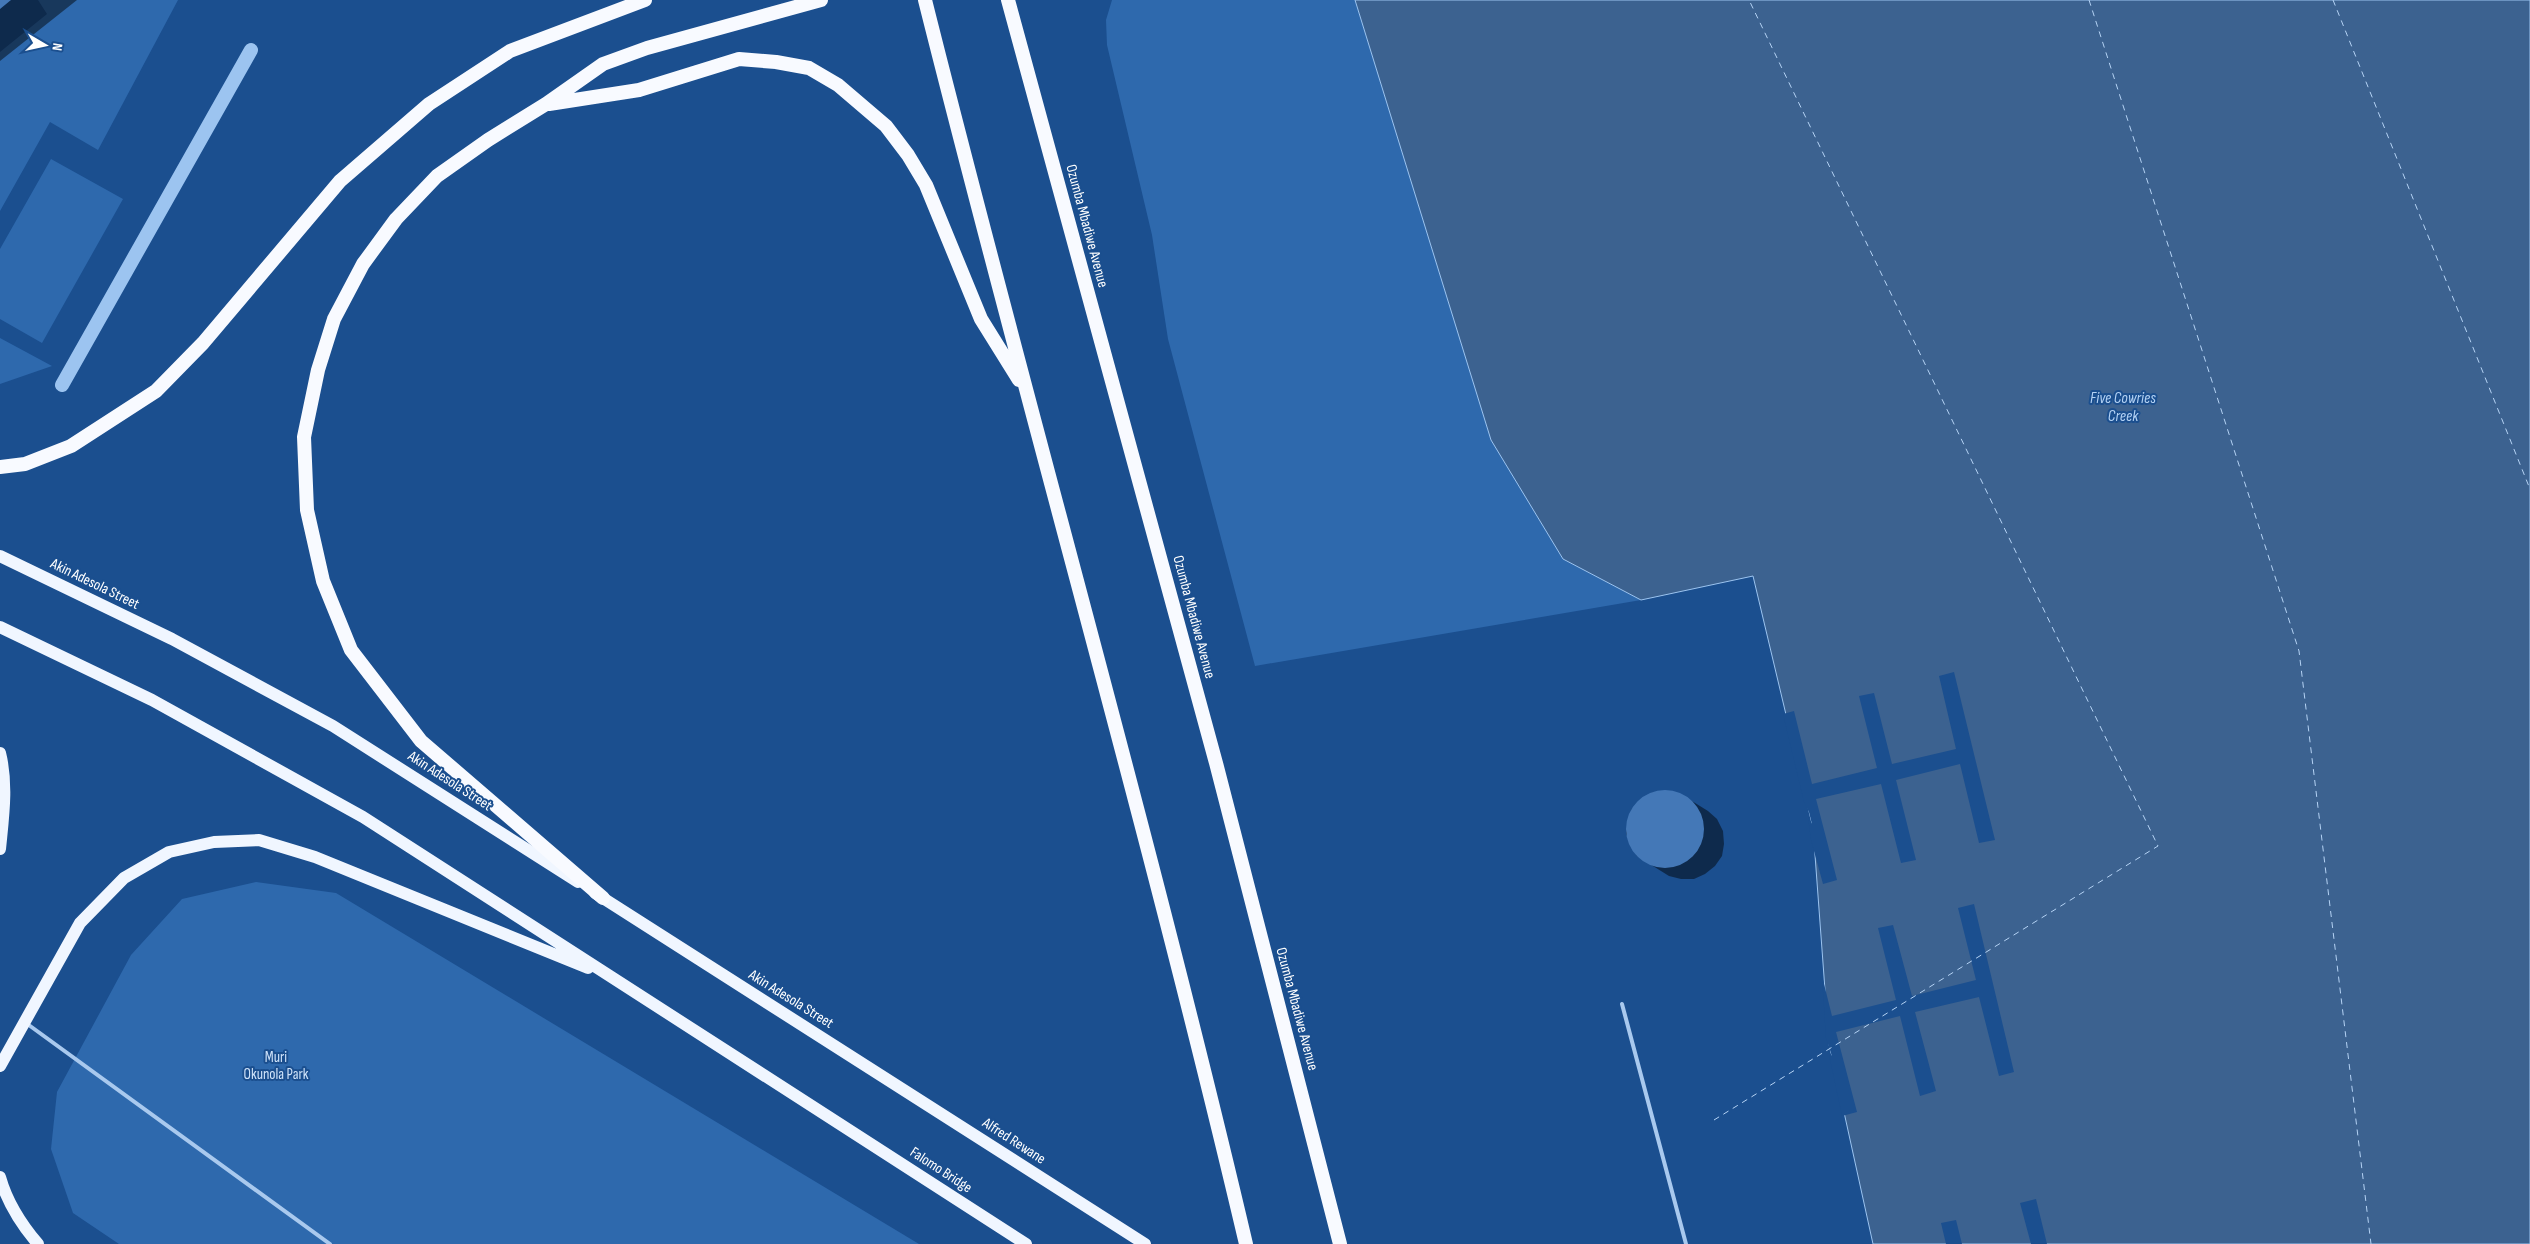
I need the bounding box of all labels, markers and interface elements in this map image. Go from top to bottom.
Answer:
north arrow [20,20,70,70]
text: N [48,42,66,52]
street label: Ozumba Mbadiwe Avenue [1061,162,1113,290]
water label: Five Cowries Creek [2090,389,2156,426]
street label: Ozumba Mbadiwe Avenue [1168,553,1220,681]
street label: Akin Adesola Street [46,554,143,614]
street label: Akin Adesola Street [403,746,496,816]
street label: Ozumba Mbadiwe Avenue [1271,945,1323,1073]
street label: Akin Adesola Street [744,965,837,1033]
park label: Muri Okunola Park [244,1048,309,1084]
street label: Alfred Rewane [978,1113,1049,1168]
street label: Falomo Bridge [906,1143,976,1197]

